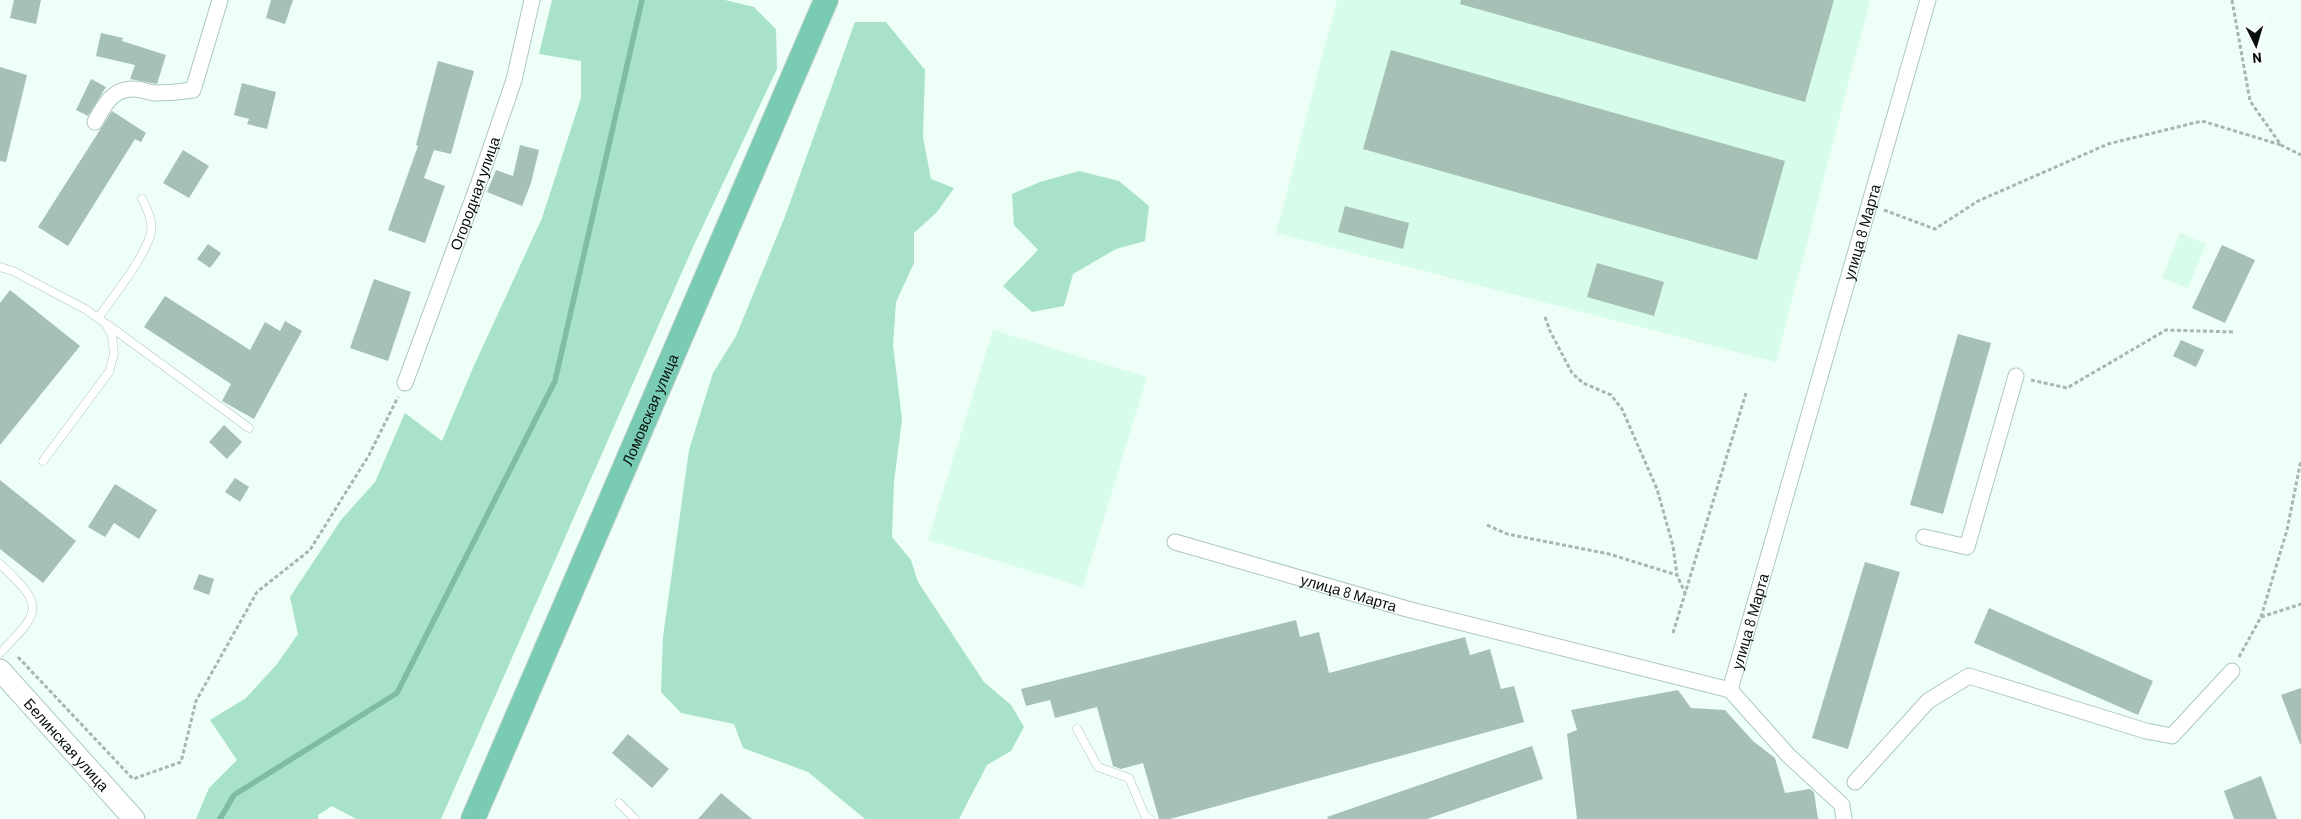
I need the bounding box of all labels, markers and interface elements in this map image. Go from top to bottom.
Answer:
north arrow [2231,20,2281,70]
text: N [2252,50,2263,67]
street label: Огородная улица [446,134,503,253]
street label: улица 8 Марта [1839,181,1884,282]
street label: Ломовская улица [618,350,682,468]
street label: улица 8 Марта [1299,570,1400,615]
street label: улица 8 Марта [1727,570,1772,671]
street label: Белинская улица [21,694,114,795]

